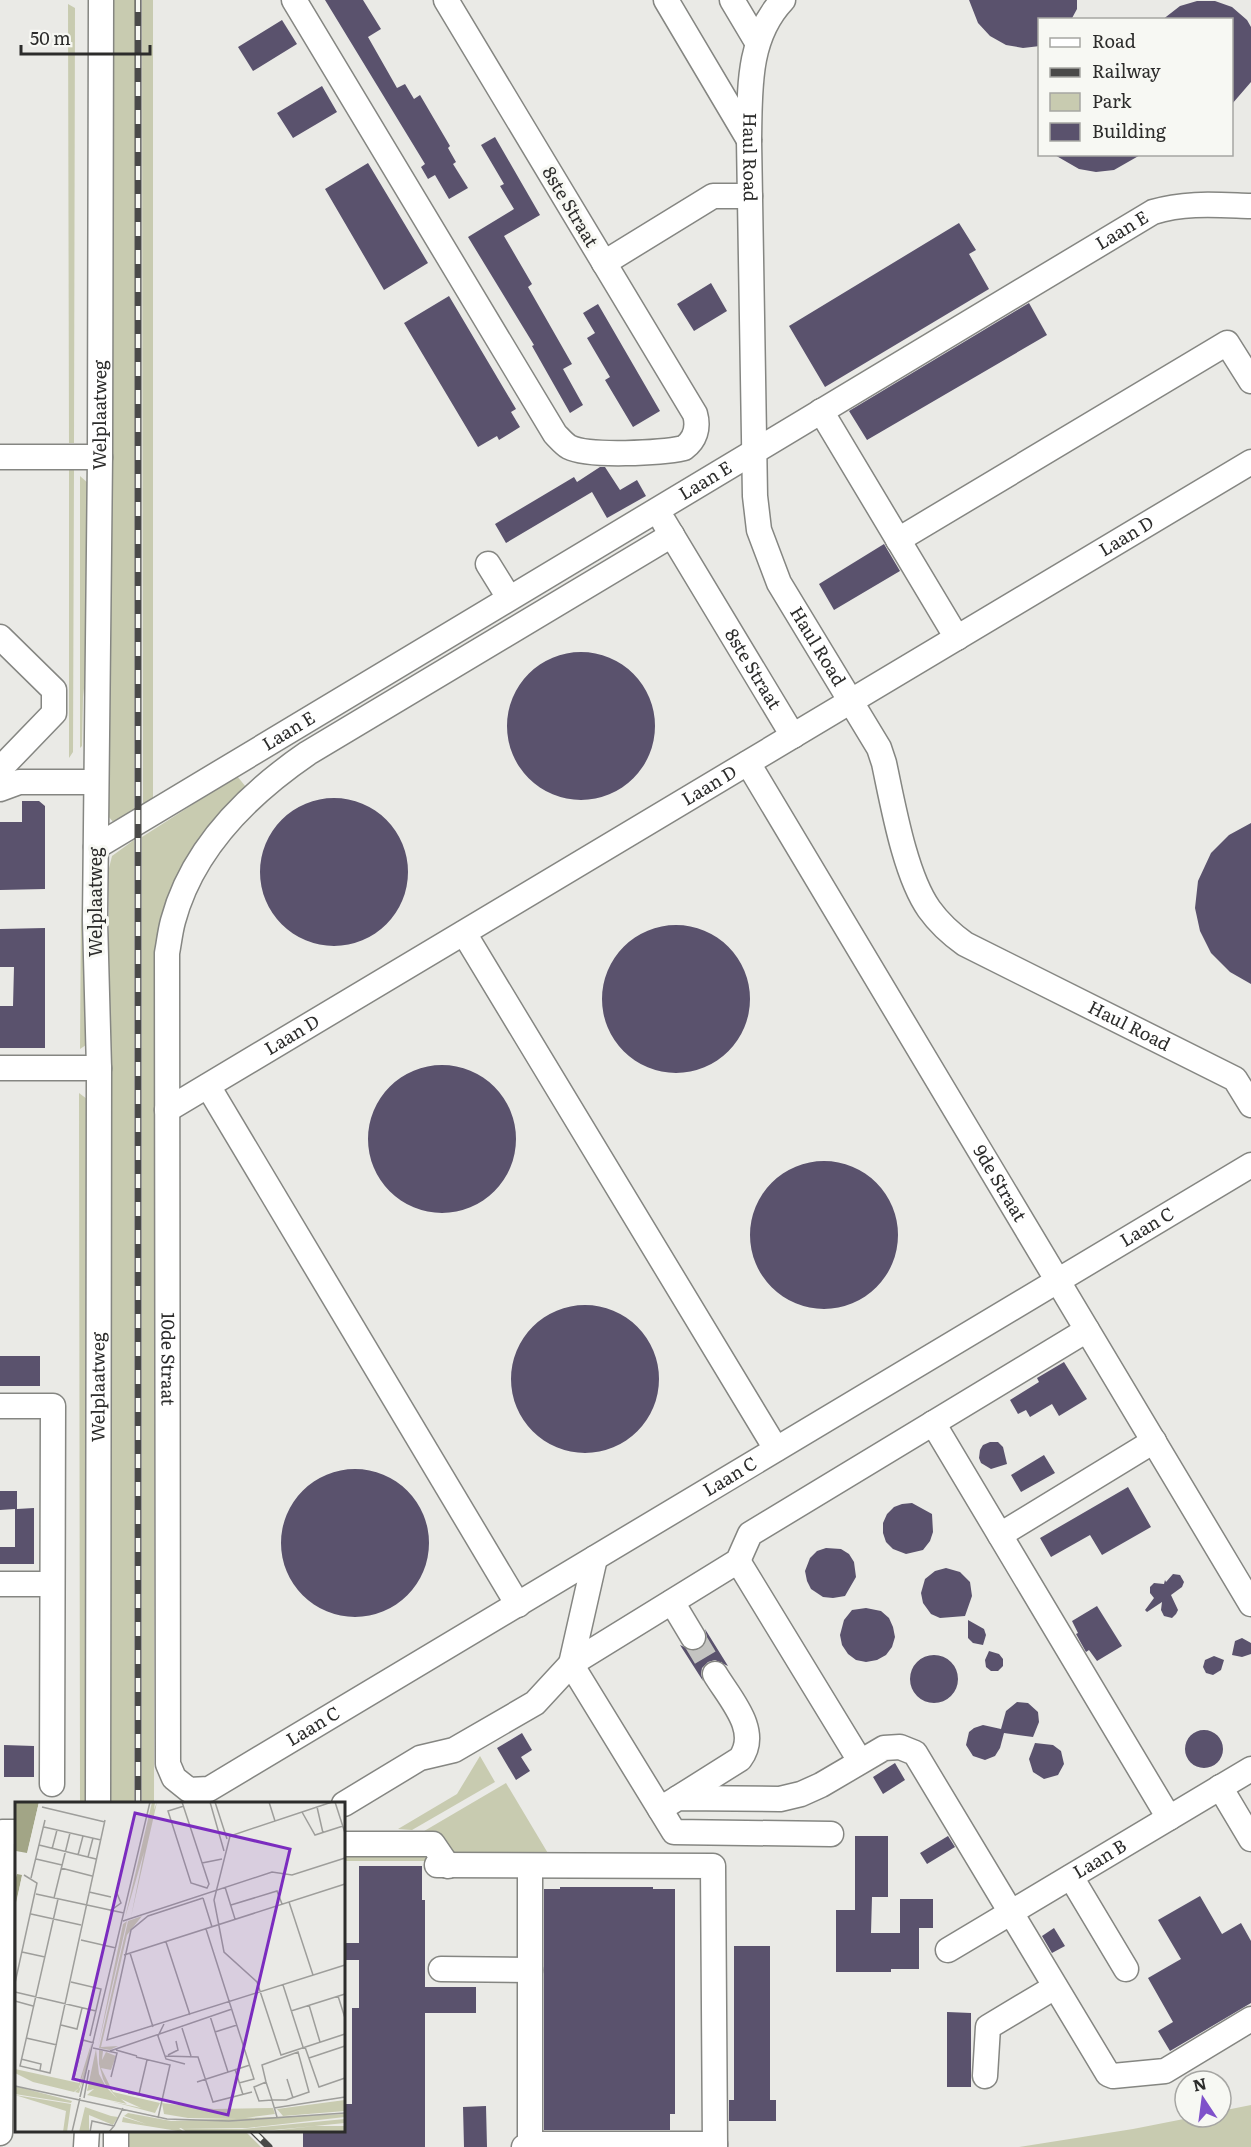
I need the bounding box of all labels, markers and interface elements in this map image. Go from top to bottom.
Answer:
scale bar [21,18,150,56]
legend [1038,18,1233,156]
text: 50 m [30,24,71,51]
text: Road [1092,27,1136,54]
text: Railway [1092,57,1161,84]
text: Park [1092,87,1133,114]
street label: Haul Road [737,112,765,202]
text: Building [1092,117,1167,144]
street label: 8ste Straat [537,161,606,252]
street label: Laan E [1090,203,1153,256]
street label: Welplaatweg [85,359,112,470]
street label: Laan E [673,453,736,506]
street label: Laan D [1093,508,1159,562]
street label: Haul Road [784,601,853,691]
street label: 8ste Straat [719,623,789,715]
street label: Laan E [256,703,320,756]
street label: Laan D [676,757,741,811]
street label: Welplaatweg [81,846,108,957]
street label: Haul Road [1084,993,1176,1057]
street label: Laan D [259,1007,324,1061]
street label: 9de Straat [967,1139,1035,1227]
street label: Laan C [1114,1199,1179,1253]
street label: 10de Straat [155,1312,183,1407]
street label: Welplaatweg [83,1331,111,1442]
street label: Laan C [697,1449,762,1502]
street label: Laan C [280,1699,345,1752]
inset map [15,1802,345,2132]
street label: Laan B [1067,1831,1131,1884]
north arrow [1173,2069,1233,2129]
text: N [1190,2070,1209,2097]

